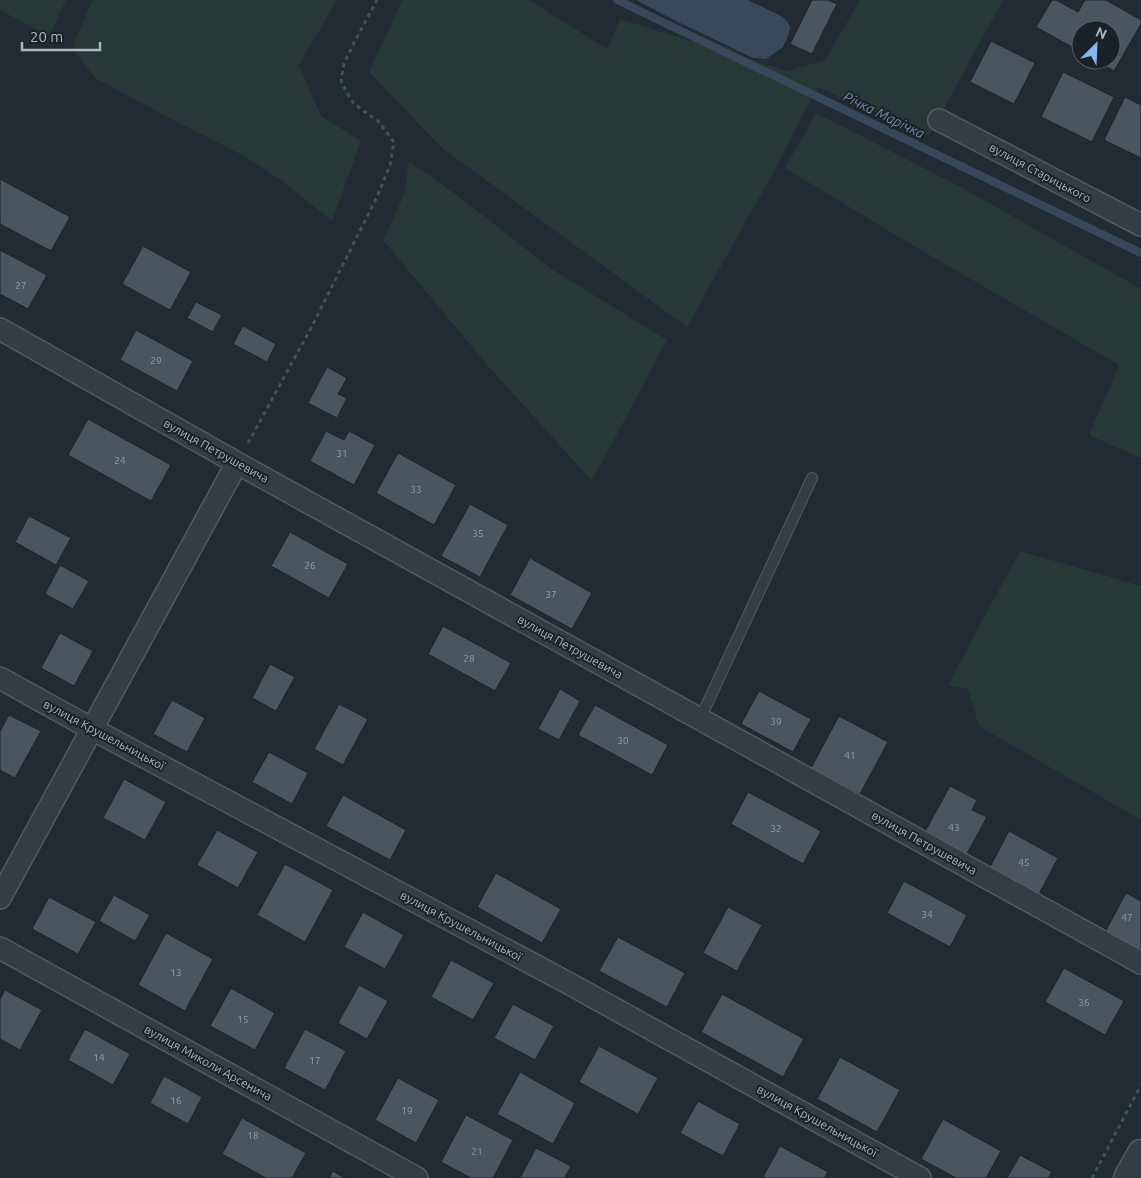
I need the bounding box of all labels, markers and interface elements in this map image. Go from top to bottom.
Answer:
scale bar [22,20,100,52]
north arrow [1071,20,1121,70]
text: N [1093,24,1109,43]
text: 20 m [30,28,63,45]
water label: Річка Марічка [841,88,928,142]
street label: вулиця Старицького [987,140,1093,205]
house number: 27 [15,280,27,291]
house number: 29 [150,355,162,366]
street label: вулиця Петрушевича [161,416,271,485]
house number: 31 [336,448,348,459]
house number: 24 [114,455,126,466]
house number: 33 [410,484,422,495]
house number: 35 [472,528,484,539]
house number: 26 [304,560,316,571]
house number: 37 [545,589,557,600]
street label: вулиця Петрушевича [515,612,625,681]
house number: 28 [463,653,475,664]
street label: вулиця Крушельницької [41,697,168,773]
house number: 39 [770,716,782,727]
house number: 30 [617,735,629,746]
house number: 41 [844,750,856,761]
street label: вулиця Петрушевича [869,808,979,877]
house number: 43 [948,822,960,833]
house number: 32 [770,823,782,834]
house number: 45 [1018,857,1030,868]
street label: вулиця Крушельницької [398,888,525,964]
house number: 34 [921,909,933,920]
house number: 47 [1121,912,1133,923]
house number: 13 [170,967,182,978]
house number: 36 [1078,997,1090,1008]
house number: 15 [237,1014,249,1025]
street label: вулиця Миколи Арсенича [142,1022,274,1103]
house number: 14 [93,1052,105,1063]
house number: 17 [309,1055,321,1066]
street label: вулиця Крушельницької [755,1082,881,1160]
house number: 16 [170,1095,182,1106]
house number: 19 [401,1105,413,1116]
house number: 18 [247,1130,259,1141]
house number: 21 [471,1146,483,1157]

